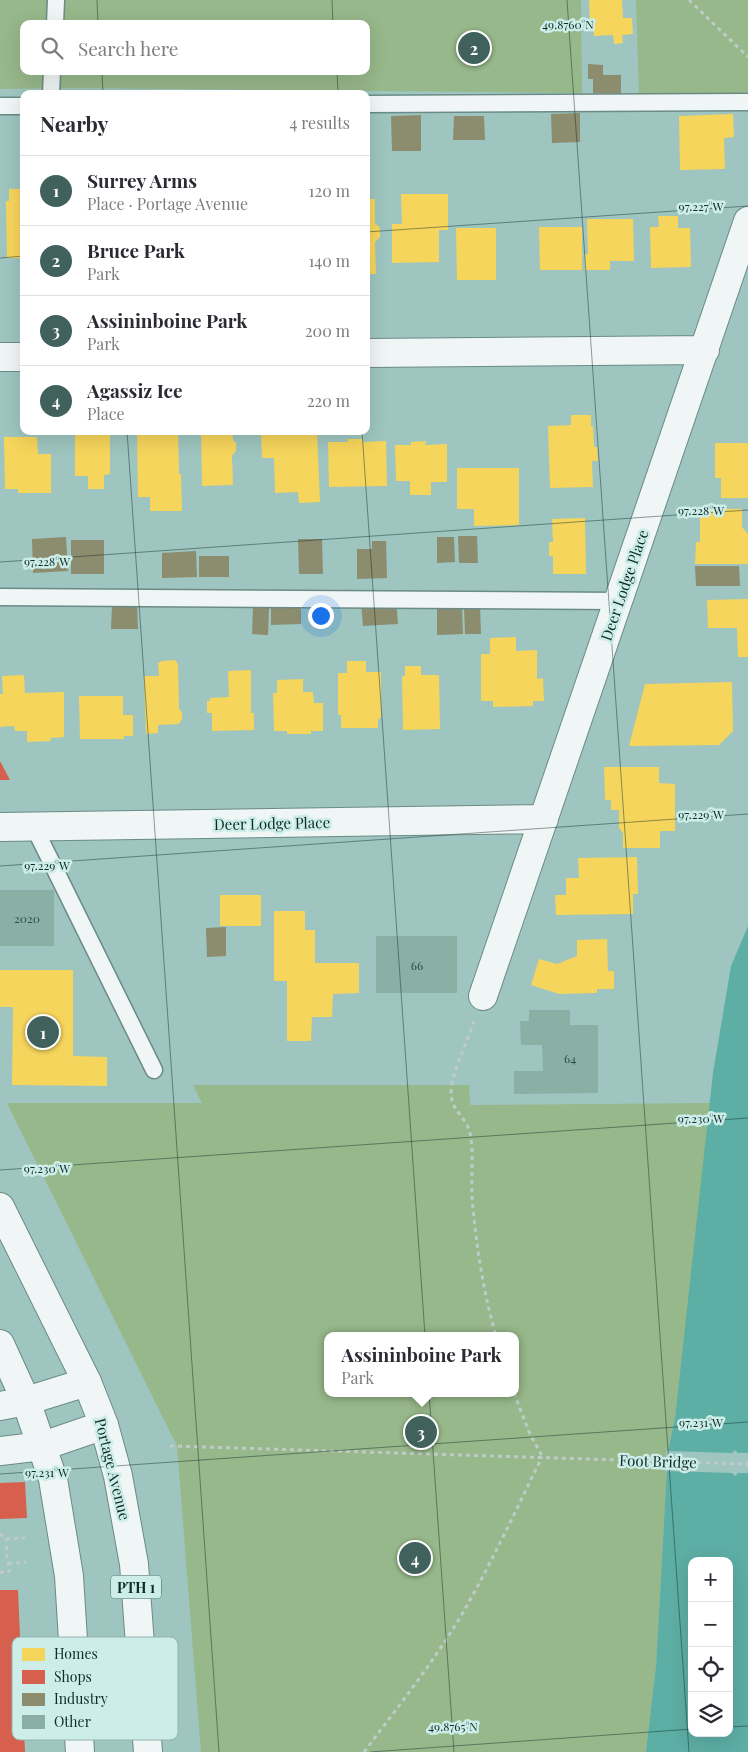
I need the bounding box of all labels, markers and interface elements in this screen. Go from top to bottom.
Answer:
text: 49.8760°N [542,16,594,32]
search box [20,20,370,75]
pin: 2 [458,29,490,67]
icon: search [38,34,66,62]
text: Search here [78,35,178,61]
text: Nearby [40,109,109,137]
text: 4 results [289,112,350,133]
text: Surrey Arms [87,167,197,193]
text: 1 [53,180,59,201]
text: 120 m [309,180,350,201]
text: Place · Portage Avenue [87,193,248,214]
text: 97.227°W [679,198,724,214]
text: Bruce Park [87,237,185,263]
text: 2 [52,250,60,271]
text: 140 m [308,250,350,271]
text: Park [87,263,120,284]
text: Assininboine Park [87,307,247,333]
text: 3 [52,320,60,341]
text: 200 m [305,320,350,341]
text: Park [87,333,120,354]
text: Agassiz Ice [87,377,183,403]
text: 4 [52,390,60,411]
text: 220 m [307,390,350,411]
text: Place [87,403,125,424]
text: 97.228°W [678,502,724,518]
street label: Deer Lodge Place [596,527,652,643]
text: 97.228°W [24,553,70,569]
your location [308,603,334,629]
text: 97.229°W [678,806,724,822]
street label: Deer Lodge Place [214,812,330,834]
text: 97.229°W [24,857,70,873]
house number: 2020 [14,910,40,926]
house number: 66 [411,957,423,973]
pin: 1 [27,1013,59,1051]
house number: 64 [564,1050,576,1066]
text: 97.230°W [678,1110,724,1126]
text: 97.230°W [24,1160,70,1176]
popup [324,1332,519,1397]
text: Assininboine Park [341,1341,502,1367]
text: Park [341,1367,374,1388]
pin: 3 [405,1413,437,1451]
text: 97.231°W [679,1414,723,1430]
street label: Portage Avenue [91,1416,135,1522]
street label: Foot Bridge [619,1450,697,1472]
text: 97.231°W [25,1464,69,1480]
pin: 4 [399,1539,431,1577]
map controls [688,1557,733,1737]
button: + [688,1557,733,1602]
road number: PTH 1 [111,1575,161,1598]
button: − [688,1602,733,1647]
legend [12,1637,178,1740]
text: Homes [54,1644,98,1663]
button: locate [688,1647,733,1692]
text: Shops [54,1667,92,1686]
text: Industry [54,1689,108,1708]
button: layers [688,1692,733,1737]
text: Other [54,1712,92,1731]
text: 49.8765°N [428,1718,478,1734]

